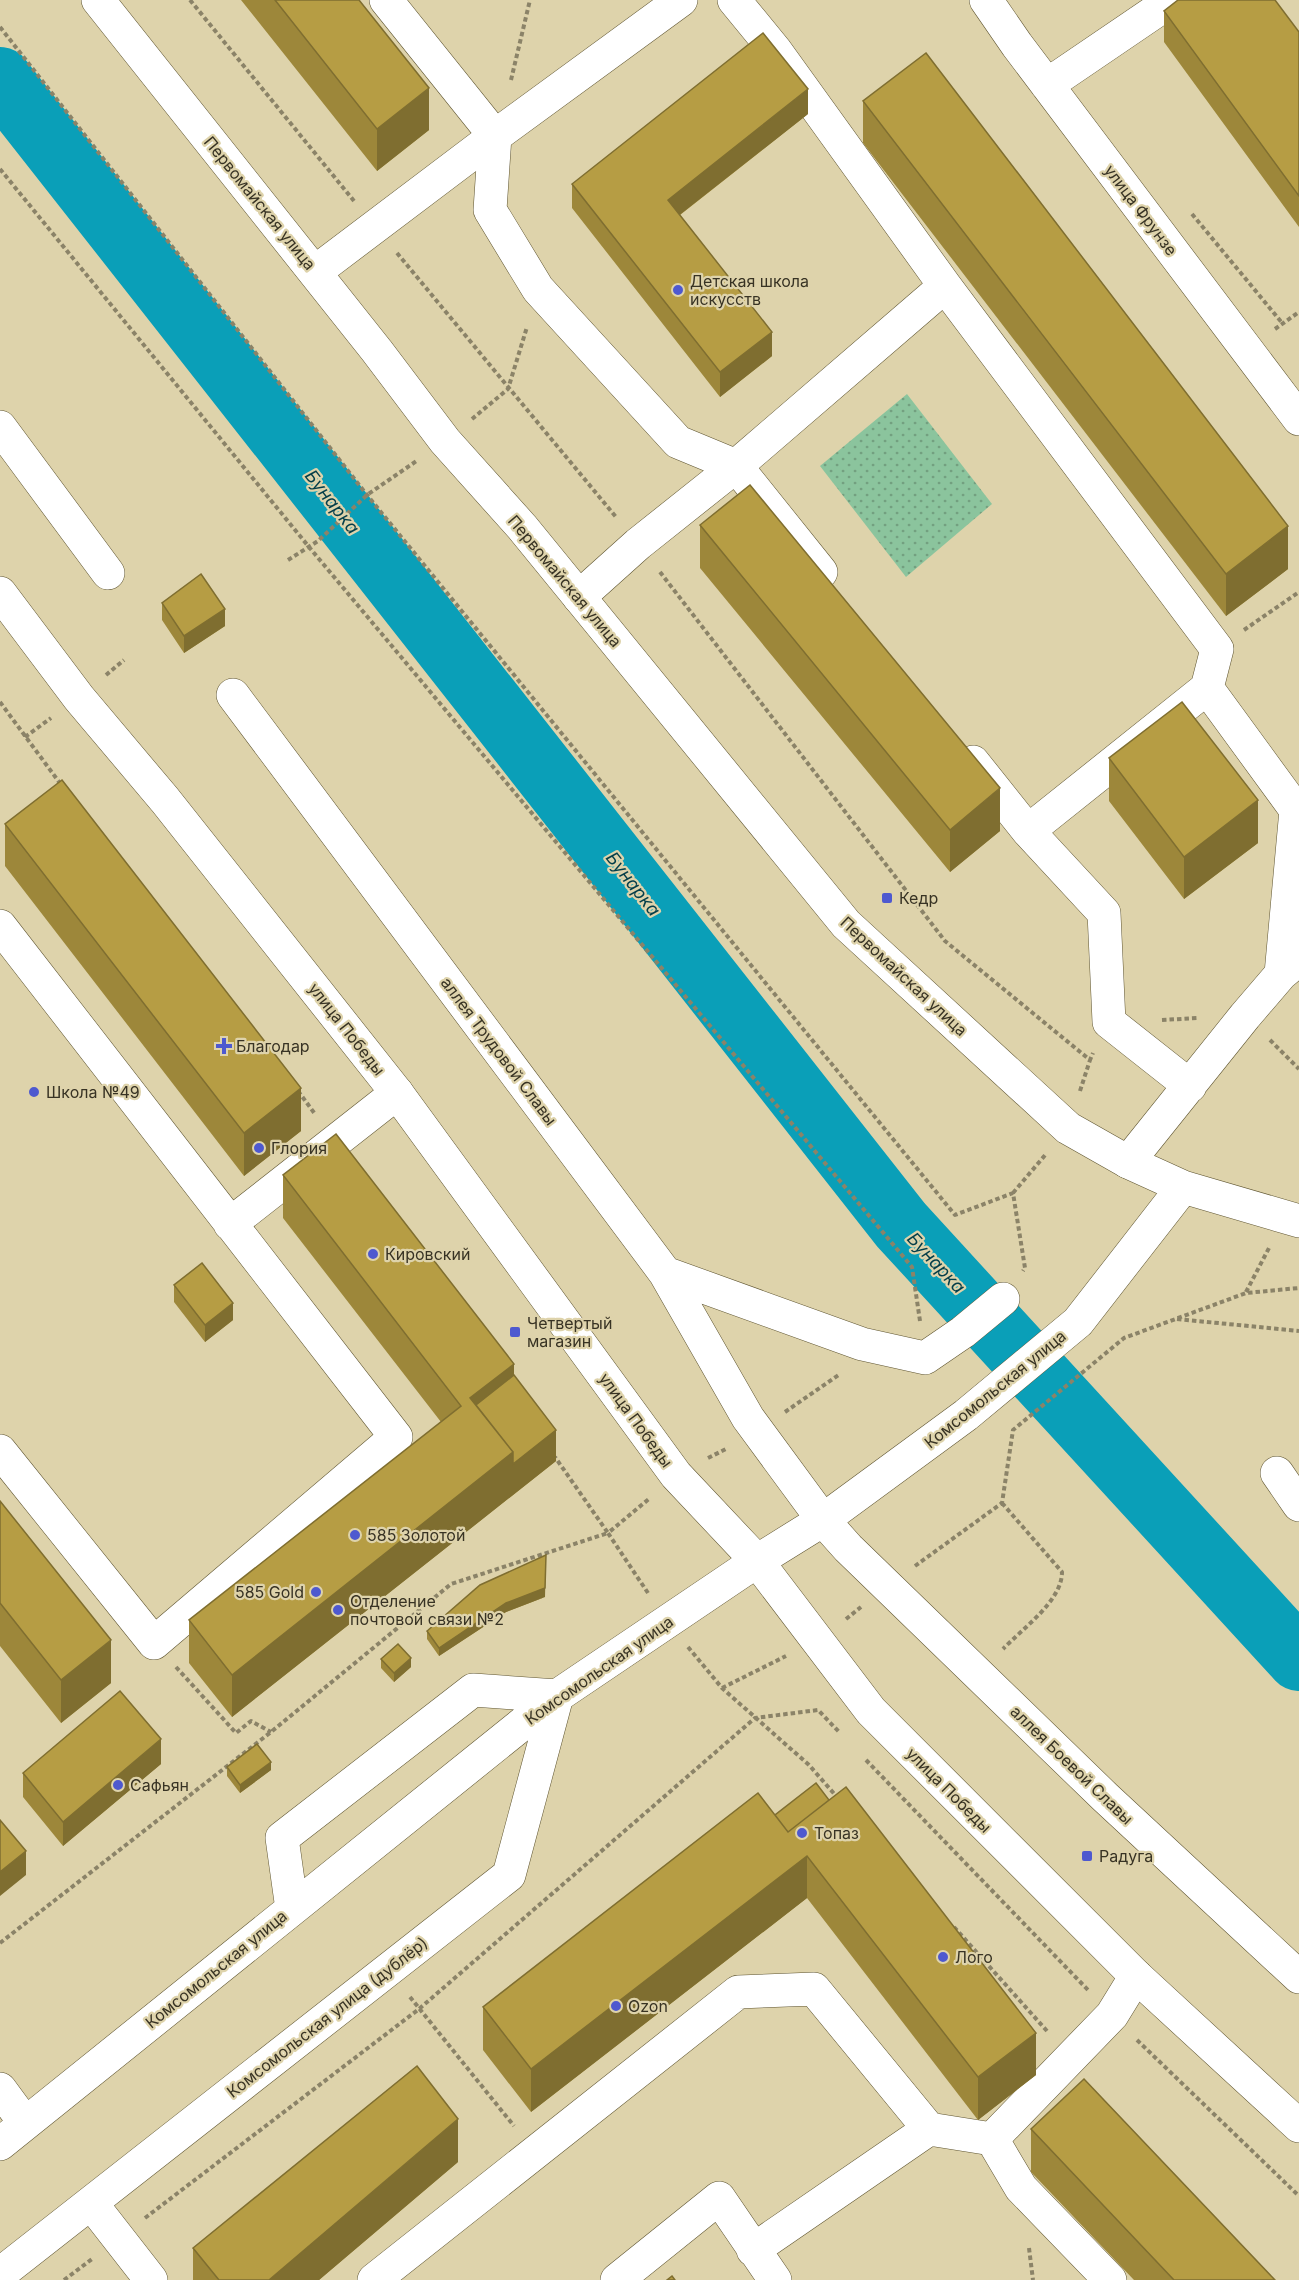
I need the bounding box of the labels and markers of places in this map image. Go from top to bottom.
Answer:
place label: Детская школа искусств [690,271,809,309]
marker: Детская школа искусств [671,283,685,297]
place label: Кедр [899,888,938,908]
marker: Кедр [880,891,894,905]
place label: Благодар [236,1036,310,1056]
marker: Благодар [217,1039,231,1053]
place label: Школа №49 [46,1082,140,1102]
marker: Школа №49 [27,1085,41,1099]
place label: Глория [271,1138,327,1158]
marker: Глория [252,1141,266,1155]
place label: Кировский [385,1244,470,1264]
marker: Кировский [366,1247,380,1261]
place label: Четвертый магазин [527,1313,612,1351]
marker: Четвертый магазин [508,1325,522,1339]
place label: 585 Золотой [367,1525,465,1545]
marker: 585 Золотой [348,1528,362,1542]
place label: 585 Gold [235,1582,304,1602]
marker: 585 Gold [309,1585,323,1599]
place label: Отделение почтовой связи №2 [350,1591,504,1629]
marker: Отделение почтовой связи №2 [331,1603,345,1617]
place label: Сафьян [130,1775,189,1795]
marker: Сафьян [111,1778,125,1792]
place label: Топаз [814,1823,859,1843]
marker: Топаз [795,1826,809,1840]
place label: Радуга [1099,1846,1153,1866]
marker: Радуга [1080,1849,1094,1863]
place label: Лого [955,1947,993,1967]
marker: Лого [936,1950,950,1964]
place label: Ozon [628,1996,668,2016]
marker: Ozon [609,1999,623,2013]

